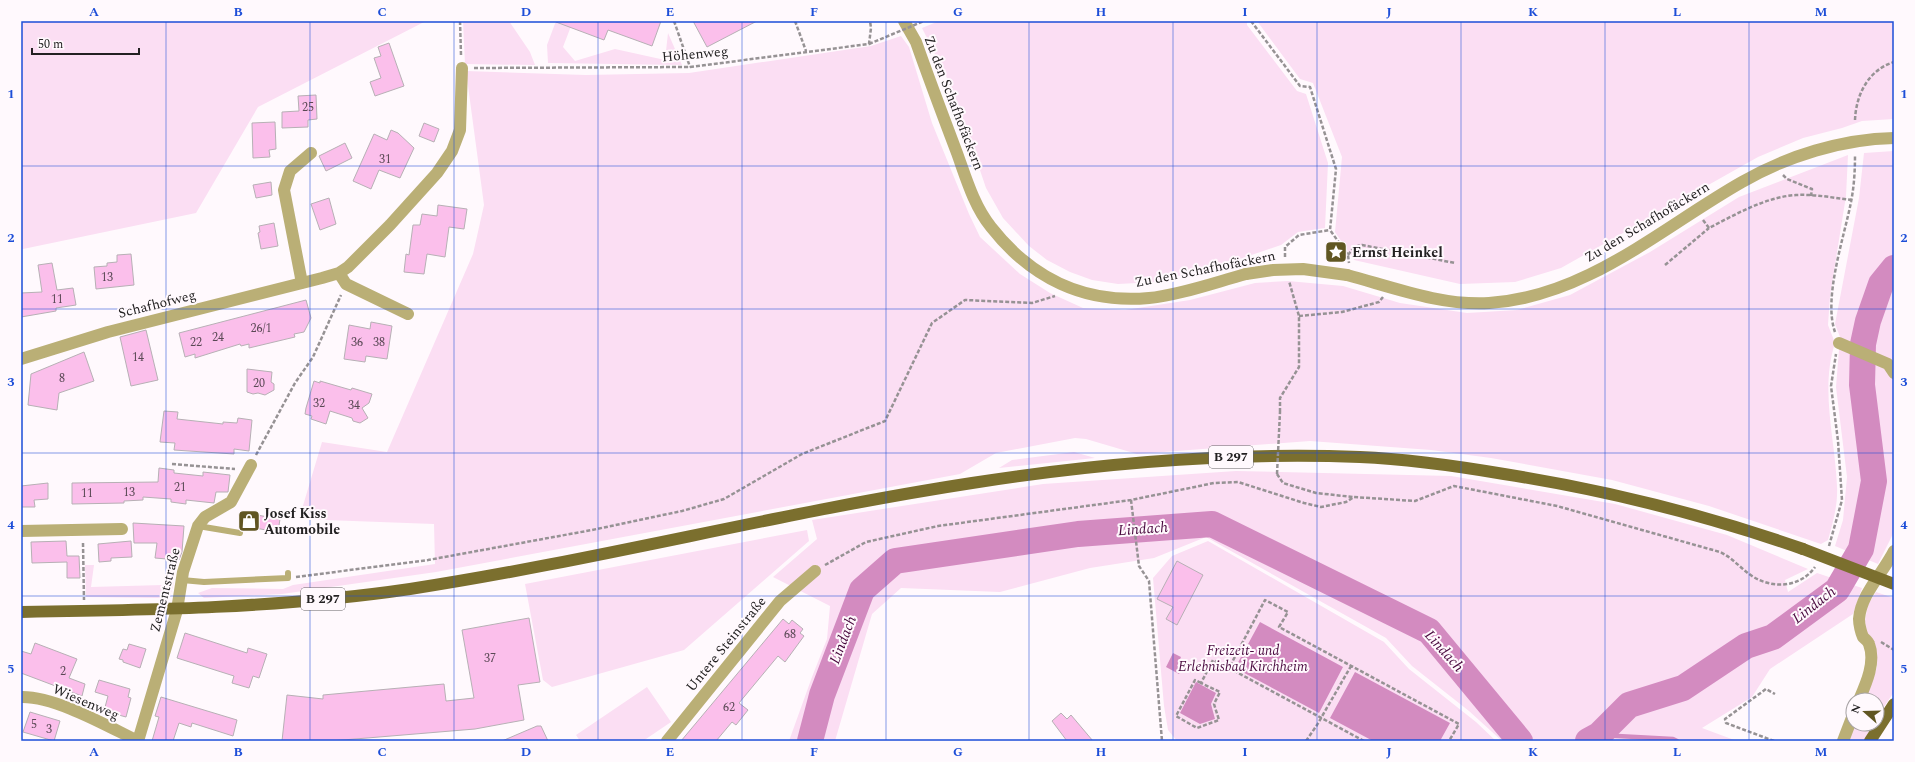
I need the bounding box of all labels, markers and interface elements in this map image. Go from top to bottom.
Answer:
text: A [89,2,99,22]
text: B [233,2,243,22]
text: C [377,2,387,22]
text: D [521,2,531,22]
text: E [666,2,675,22]
text: F [810,2,818,22]
text: G [953,2,963,22]
text: H [1096,2,1107,22]
text: I [1242,2,1248,22]
text: J [1386,2,1392,22]
text: K [1528,2,1538,22]
text: L [1673,2,1681,22]
text: M [1815,2,1828,22]
scale bar [32,30,139,56]
street label: Zu den Schafhofäckern [919,33,989,173]
text: 50 m [38,35,63,54]
street label: Höhenweg [661,41,729,67]
text: 1 [7,84,15,104]
text: 1 [1900,84,1908,104]
house number: 25 [302,98,314,117]
house number: 31 [379,150,391,169]
street label: Zu den Schafhofäckern [1580,176,1714,268]
text: 2 [7,228,15,248]
text: 2 [1900,228,1908,248]
place icon: Ernst Heinkel [1323,239,1349,265]
place label: Ernst Heinkel [1352,242,1443,263]
street label: Zu den Schafhofäckern [1133,245,1277,293]
house number: 13 [101,268,113,287]
street label: Schafhofweg [116,284,198,324]
house number: 11 [51,290,63,309]
house number: 26/1 [250,319,272,338]
house number: 24 [212,328,224,347]
house number: 22 [190,333,202,352]
house number: 36 [351,333,363,352]
house number: 38 [373,333,385,352]
house number: 14 [132,348,144,367]
house number: 8 [59,369,65,388]
text: 3 [7,372,15,392]
text: 3 [1900,372,1908,392]
house number: 20 [253,374,265,393]
house number: 32 [313,394,325,413]
house number: 34 [348,396,360,415]
road number: B 297 [1209,446,1253,468]
house number: 21 [174,478,186,497]
house number: 13 [123,483,135,502]
house number: 11 [81,484,93,503]
place label: Josef Kiss Automobile [264,503,340,540]
shop icon: Josef Kiss Automobile [236,508,262,534]
text: 4 [7,515,15,535]
text: 4 [1900,515,1908,535]
water label: Lindach [1117,516,1169,542]
street label: Zementstraße [144,545,186,634]
water label: Lindach [1787,580,1841,629]
road number: B 297 [301,588,345,610]
street label: Untere Steinstraße [681,592,771,696]
water label: Lindach [823,612,863,668]
house number: 68 [784,625,796,644]
water label: Lindach [1419,625,1469,678]
park label: Freizeit- und Erlebnisbad Kirchheim [1178,640,1308,677]
house number: 37 [484,649,496,668]
text: 5 [7,659,15,679]
text: 5 [1900,659,1908,679]
house number: 2 [60,662,66,681]
street label: Wiesenweg [49,679,123,725]
north arrow [1845,692,1885,732]
house number: 62 [723,698,735,717]
text: N [1847,702,1866,716]
house number: 5 [31,715,37,734]
house number: 3 [46,720,52,739]
text: A [89,742,99,762]
text: B [233,742,243,762]
text: C [377,742,387,762]
text: D [521,742,531,762]
text: E [666,742,675,762]
text: F [810,742,818,762]
text: G [953,742,963,762]
text: H [1096,742,1107,762]
text: I [1242,742,1248,762]
text: J [1386,742,1392,762]
text: K [1528,742,1538,762]
text: L [1673,742,1681,762]
text: M [1815,742,1828,762]

